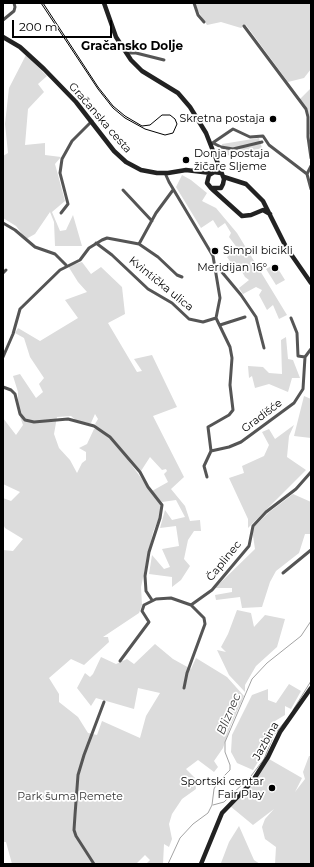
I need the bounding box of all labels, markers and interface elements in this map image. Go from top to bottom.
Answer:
scale bar [14,12,114,38]
text: 200 m [19,19,58,34]
district label: Gračansko Dolje [81,39,183,53]
street label: Gračanska cesta [66,80,134,156]
place label: Skretna postaja [180,112,265,126]
marker: Skretna postaja [268,114,278,124]
place label: Donja postaja žičare Sljeme [194,147,270,173]
marker: Donja postaja žičare Sljeme [181,155,191,165]
place label: Simpil bicikli [223,244,293,258]
marker: Simpil bicikli [210,246,220,256]
street label: Kvintička ulica [126,254,196,314]
place label: Meridijan 16° [197,261,267,275]
marker: Meridijan 16° [270,263,280,273]
street label: Gradišće [239,396,285,436]
street label: Čaplinec [204,538,244,584]
water label: Bliznec [214,691,244,737]
street label: Jazbina [250,719,282,763]
place label: Sportski centar Fair Play [181,775,264,801]
marker: Sportski centar Fair Play [267,783,277,793]
park label: Park šuma Remete [17,790,123,804]

